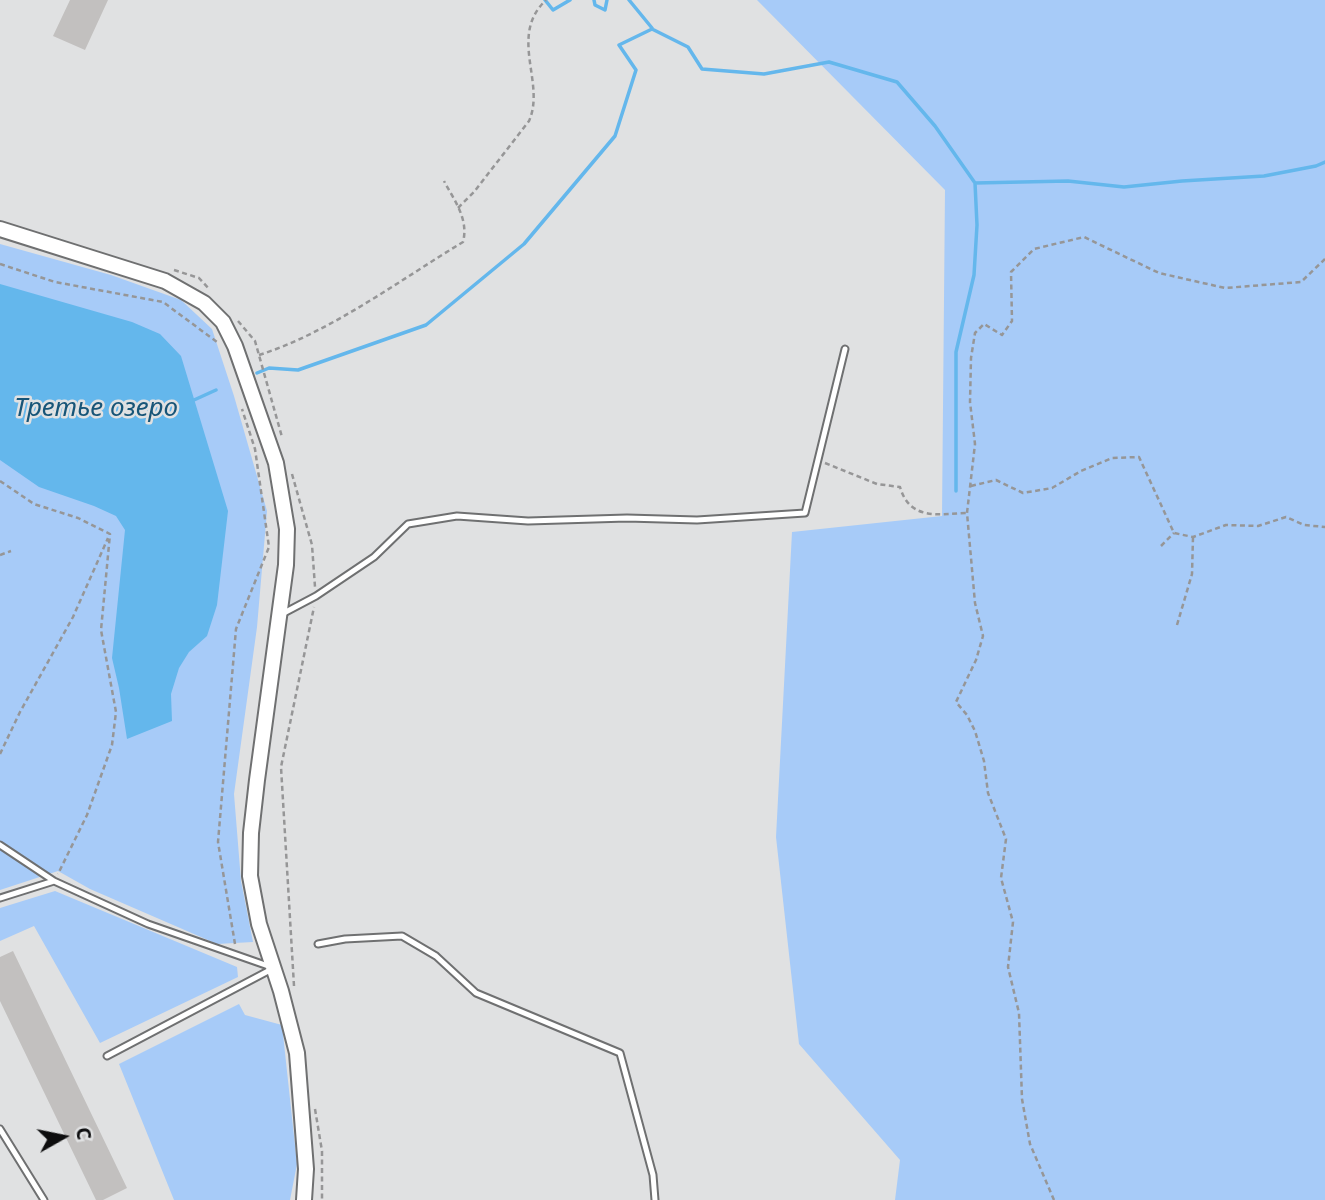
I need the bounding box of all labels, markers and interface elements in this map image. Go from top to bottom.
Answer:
water label: Третье озеро [14,393,178,425]
north arrow [28,1102,98,1172]
text: С [70,1126,98,1142]

